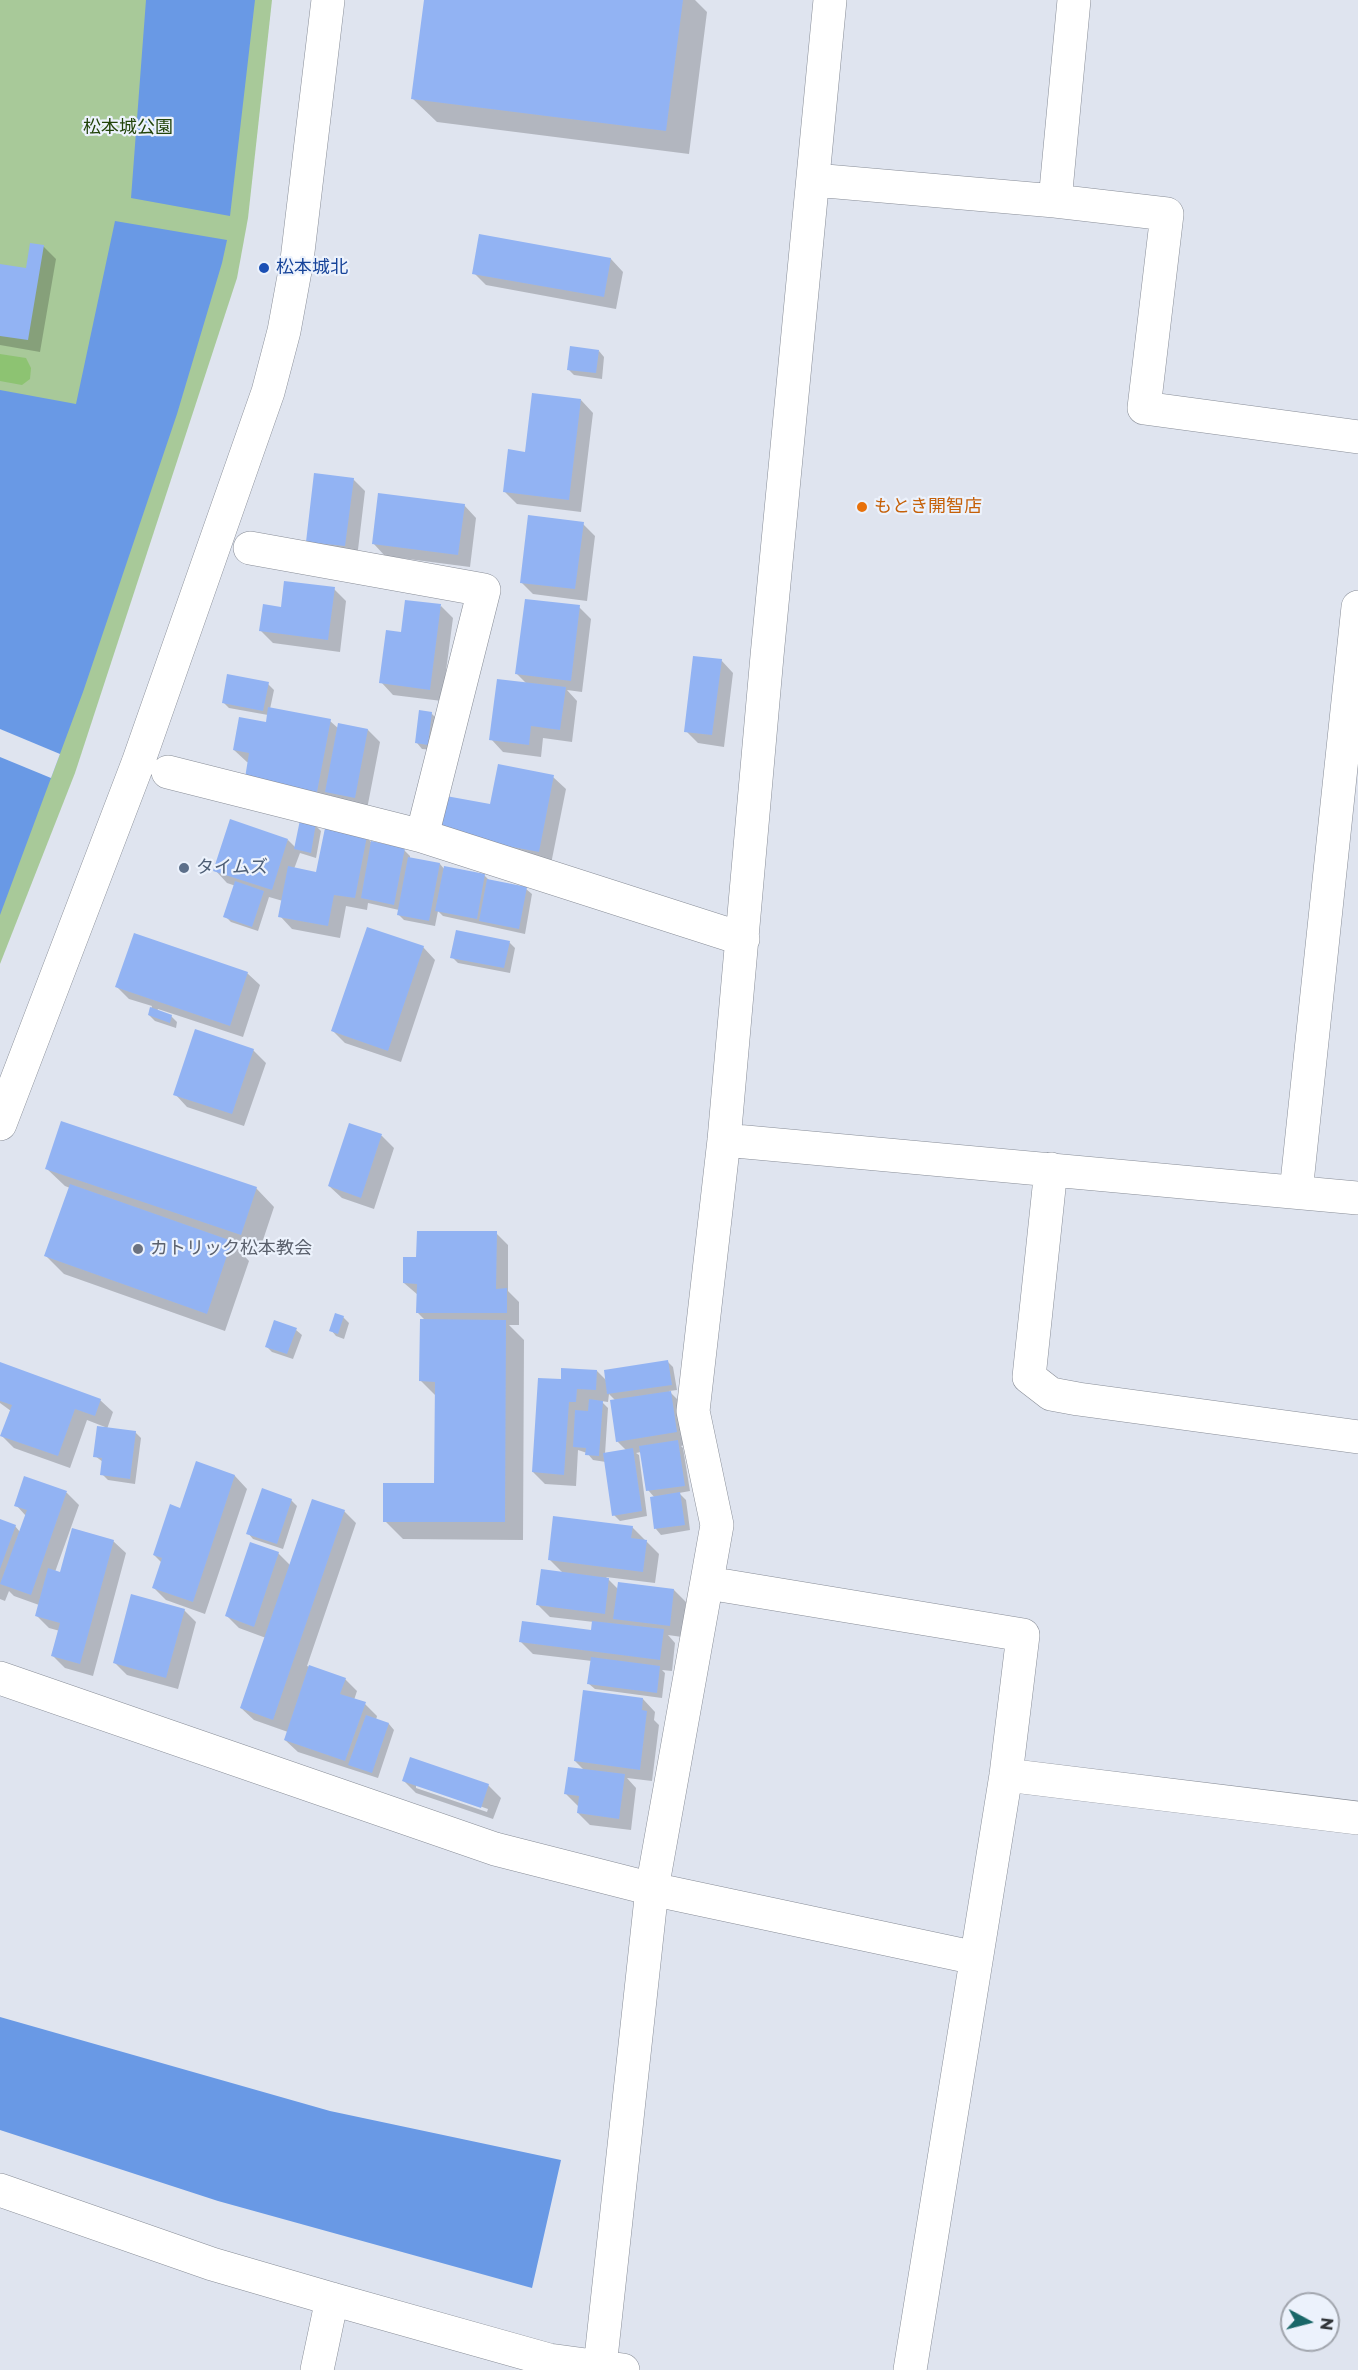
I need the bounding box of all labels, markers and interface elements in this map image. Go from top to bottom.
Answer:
park label: 松本城公園 [83,117,173,139]
place label: 松本城北 [276,257,348,279]
marker: 松本城北 [257,261,271,275]
place label: もとき開智店 [874,496,982,518]
marker: もとき開智店 [855,500,869,514]
place label: タイムズ [196,857,268,879]
marker: タイムズ [177,861,191,875]
place label: カトリック松本教会 [150,1238,312,1260]
marker: カトリック松本教会 [131,1242,145,1256]
north arrow [1280,2292,1340,2352]
text: N [1316,2316,1337,2332]

